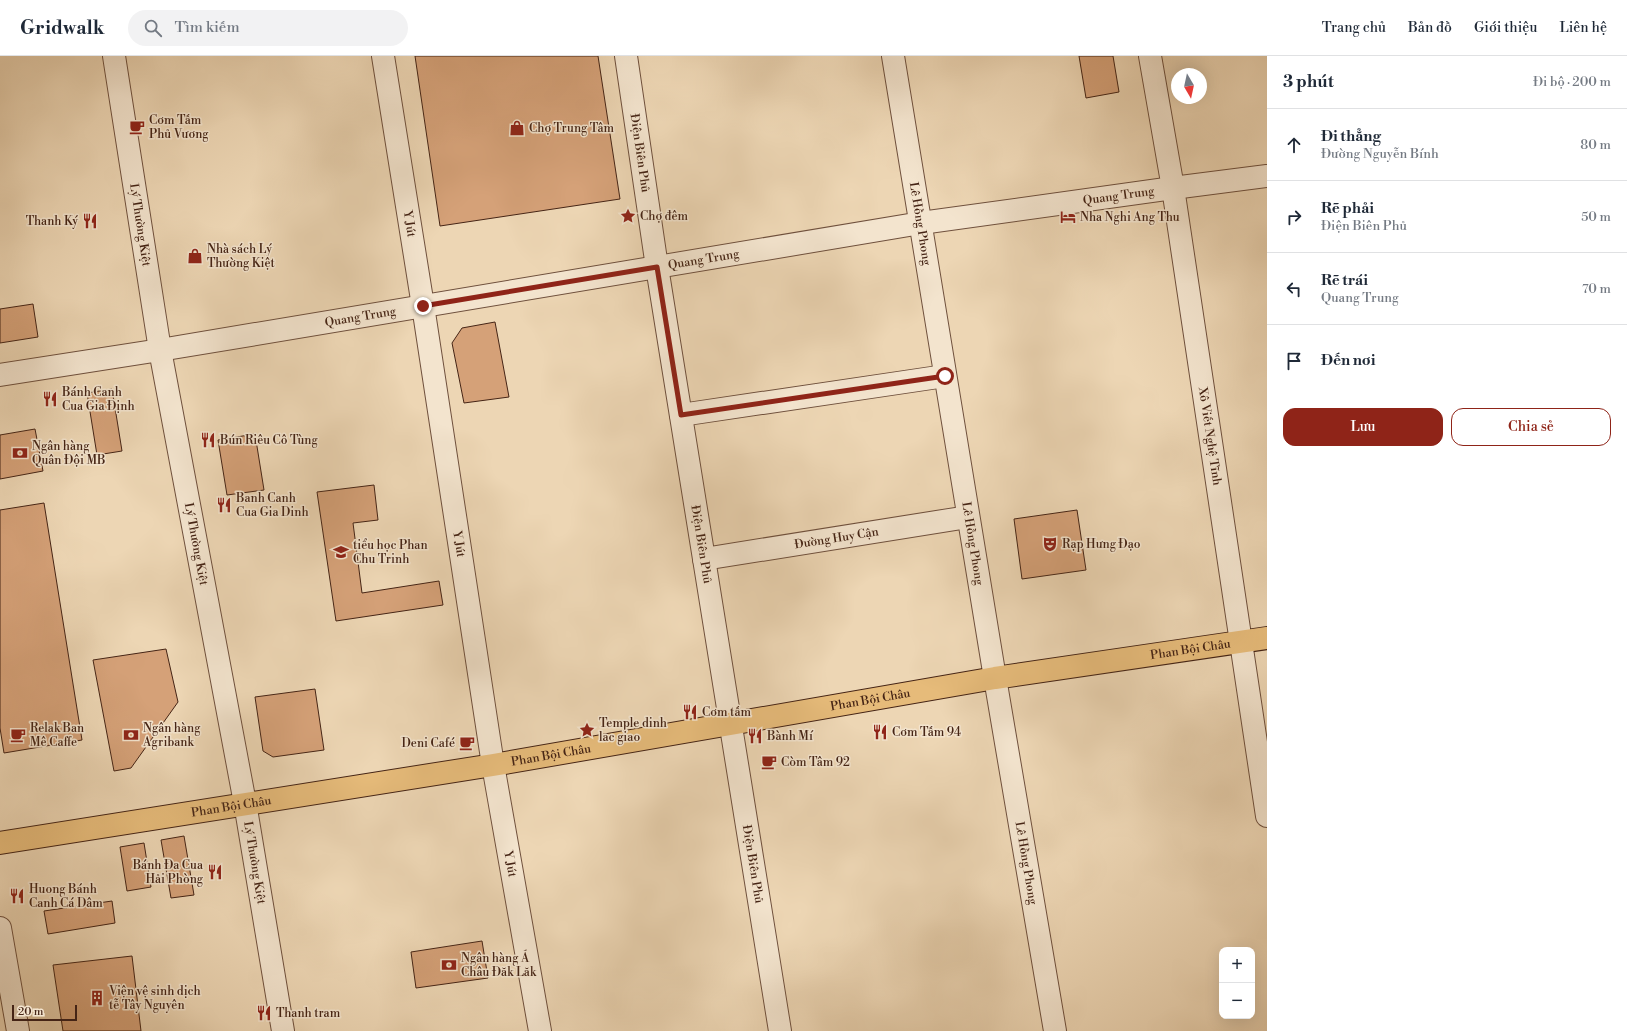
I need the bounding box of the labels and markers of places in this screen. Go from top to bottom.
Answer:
place label: Cơm Tấm Phủ Vương [149,113,209,142]
cafe icon: Cơm Tấm Phủ Vương [128,118,146,136]
shop icon: Chợ Trung Tâm [508,119,526,137]
place label: Chợ Trung Tâm [529,121,615,136]
place icon: Chợ đêm [619,207,637,225]
hotel icon: Nha Nghi Ang Thu [1059,208,1077,226]
place label: Chợ đêm [640,209,688,224]
place label: Nha Nghi Ang Thu [1080,210,1180,225]
restaurant icon: Thanh Ký [81,212,99,230]
place label: Thanh Ký [26,214,78,229]
place label: Nhà sách Lý Thường Kiệt [207,242,276,271]
shop icon: Nhà sách Lý Thường Kiệt [186,247,204,265]
place label: Bánh Canh Cua Gia Định [61,385,135,414]
restaurant icon: Bánh Canh Cua Gia Định [41,390,59,408]
restaurant icon: Bún Riêu Cô Tùng [199,431,217,449]
place label: Bún Riêu Cô Tùng [219,433,318,448]
place label: Ngân hàng Quân Đội MB [32,439,105,468]
bank icon: Ngân hàng Quân Đội MB [11,444,29,462]
place label: Banh Canh Cua Gia Dinh [235,491,309,520]
restaurant icon: Banh Canh Cua Gia Dinh [215,496,233,514]
theatre icon: Rạp Hưng Đạo [1041,535,1059,553]
place label: Rạp Hưng Đạo [1062,537,1141,552]
place label: tiểu học Phan Chu Trinh [353,538,428,567]
school or university icon: tiểu học Phan Chu Trinh [332,543,350,561]
restaurant icon: Cơm tấm [681,703,699,721]
place label: Cơm tấm [702,705,751,720]
place label: Temple dinh lac giao [599,716,667,745]
place label: Relak Ban Mê Caffe [30,721,84,750]
place label: Ngân hàng Agribank [142,721,201,750]
place icon: Temple dinh lac giao [578,721,596,739]
restaurant icon: Cơm Tấm 94 [871,723,889,741]
place label: Cơm Tấm 94 [892,725,961,740]
cafe icon: Relak Ban Mê Caffe [9,726,27,744]
bank icon: Ngân hàng Agribank [122,726,140,744]
restaurant icon: Bành Mí [746,727,764,745]
place label: Bành Mí [766,729,814,744]
cafe icon: Deni Café [458,734,476,752]
place label: Deni Café [402,736,455,751]
cafe icon: Còm Tâm 92 [760,753,778,771]
place label: Còm Tâm 92 [781,755,850,770]
place label: Bánh Đa Cua Hải Phòng [132,858,204,887]
restaurant icon: Bánh Đa Cua Hải Phòng [206,863,224,881]
place label: Huong Bánh Canh Cá Dâm [29,882,103,911]
restaurant icon: Huong Bánh Canh Cá Dâm [8,887,26,905]
place label: Ngân hàng Á Châu Đăk Lăk [461,949,537,980]
bank icon: Ngân hàng Á Châu Đăk Lăk [440,956,458,974]
place label: Viện vệ sinh dịch tễ Tây Nguyên [108,984,201,1013]
building icon: Viện vệ sinh dịch tễ Tây Nguyên [88,989,106,1007]
restaurant icon: Thanh tram [255,1004,273,1022]
place label: Thanh tram [276,1006,341,1021]

